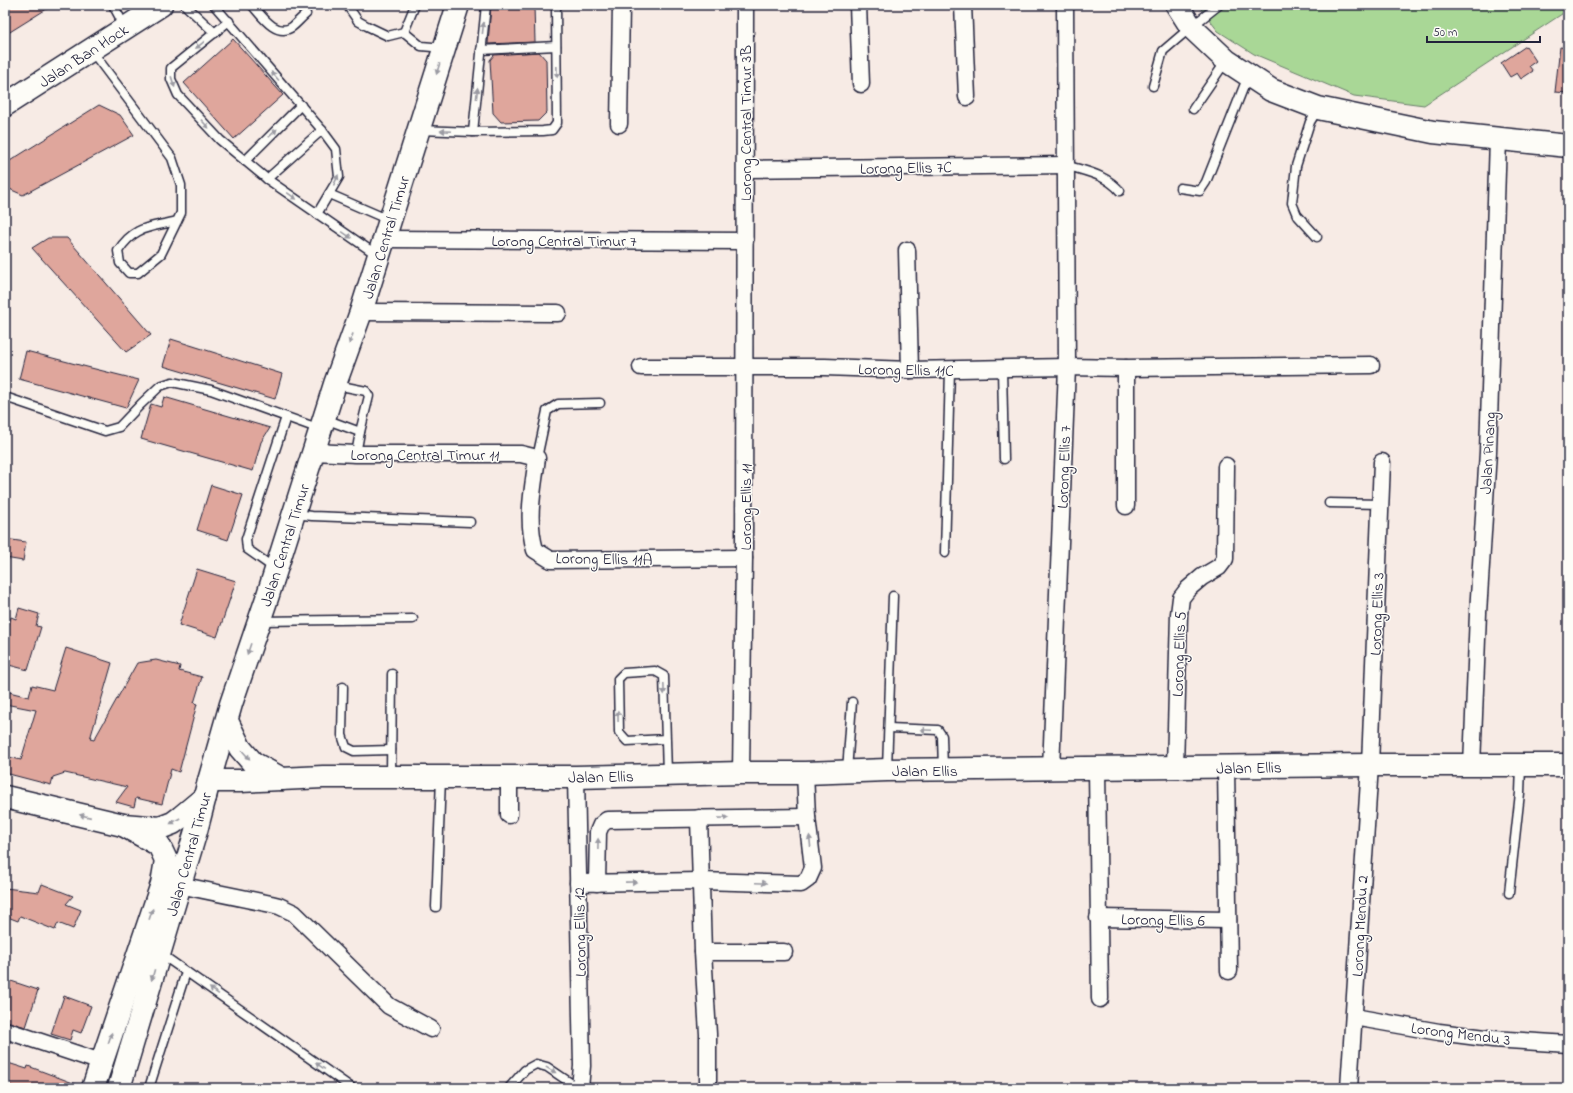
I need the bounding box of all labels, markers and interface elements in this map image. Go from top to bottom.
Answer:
street label: Jalan Ban Hock [34,18,135,95]
scale bar [1427,18,1540,44]
one-way arrow [480,21,487,34]
text: 50 m [1433,24,1457,42]
one-way arrow [194,40,205,49]
street label: Lorong Central Timur 3B [735,45,759,201]
one-way arrow [434,63,440,75]
one-way arrow [554,66,560,79]
one-way arrow [271,70,280,81]
one-way arrow [170,77,176,89]
one-way arrow [473,87,480,99]
one-way arrow [200,119,210,129]
one-way arrow [439,128,452,134]
one-way arrow [268,129,278,138]
street label: Lorong Ellis 7C [860,156,952,182]
street label: Jalan Central Timur [357,173,417,302]
one-way arrow [333,174,340,186]
one-way arrow [287,192,297,200]
street label: Lorong Central Timur 7 [491,230,637,254]
one-way arrow [342,231,353,239]
one-way arrow [348,334,354,346]
street label: Lorong Ellis 11C [858,358,954,384]
street label: Jalan Pinang [1475,411,1503,495]
street label: Lorong Ellis 7 [1052,425,1078,509]
street label: Lorong Central Timur 11 [351,444,499,468]
street label: Lorong Ellis 11 [735,464,759,550]
street label: Jalan Central Timur [255,481,317,610]
street label: Lorong Ellis 11A [555,547,653,573]
street label: Lorong Ellis 3 [1365,572,1391,656]
street label: Lorong Ellis 5 [1167,611,1193,697]
one-way arrow [246,643,252,655]
one-way arrow [661,683,667,696]
one-way arrow [615,709,621,722]
one-way arrow [919,727,932,733]
one-way arrow [241,749,250,760]
street label: Jalan Ellis [1216,756,1282,782]
street label: Jalan Ellis [892,760,958,784]
street label: Jalan Ellis [568,765,634,791]
street label: Jalan Central Timur [161,790,219,919]
one-way arrow [79,813,91,819]
one-way arrow [717,815,730,821]
one-way arrow [169,817,181,824]
one-way arrow [807,835,813,847]
one-way arrow [595,837,601,850]
street label: Lorong Mendu 2 [1346,875,1376,977]
one-way arrow [625,879,638,885]
one-way arrow [755,880,768,886]
street label: Lorong Ellis 12 [568,887,594,977]
one-way arrow [148,908,154,920]
street label: Lorong Ellis 6 [1121,908,1205,934]
one-way arrow [150,969,156,981]
one-way arrow [208,987,219,995]
street label: Lorong Mendu 3 [1410,1017,1512,1053]
one-way arrow [107,1031,113,1043]
one-way arrow [315,1062,325,1070]
one-way arrow [545,1066,557,1073]

